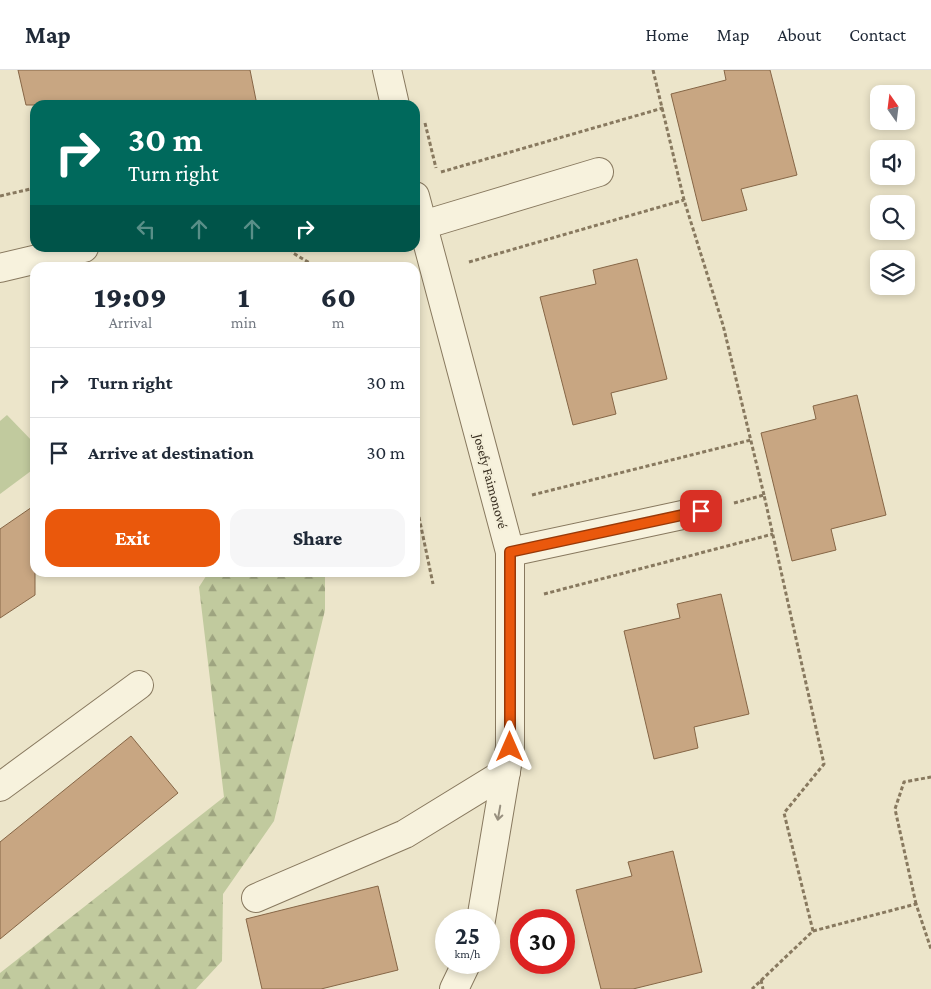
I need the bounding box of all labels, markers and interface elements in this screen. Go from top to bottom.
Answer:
text: Map [25,21,71,48]
text: Home [646,25,689,45]
text: Map [717,25,749,45]
text: About [777,25,821,45]
text: Contact [849,25,906,45]
north arrow [870,85,915,130]
map controls [870,85,915,295]
icon: right [45,120,110,185]
text: 30 m [128,120,203,159]
button: sound [870,140,915,185]
text: Turn right [128,161,219,186]
button: search [870,195,915,240]
icon: left [132,215,160,243]
icon: ahead [185,215,213,243]
icon: ahead [238,215,266,243]
icon: right [291,215,319,243]
button: layers [870,250,915,295]
text: 19:09 [94,280,167,313]
text: 1 [238,280,250,313]
text: 60 [320,280,356,313]
text: Arrival [109,314,152,331]
text: min [231,314,257,331]
text: m [332,314,345,331]
icon: right [45,369,73,397]
text: Turn right [88,372,173,393]
text: 30 m [366,372,405,393]
street label: Josefy Faimonové [470,430,511,530]
icon: arrive [45,439,73,467]
text: Arrive at destination [88,442,254,463]
text: 30 m [366,442,405,463]
pin [680,490,722,532]
icon: arrive [687,497,715,525]
button: Exit [45,509,220,567]
button: Share [230,509,405,567]
position arrow [483,720,535,772]
one-way arrow [494,804,504,820]
speed limit sign: 30 [510,909,575,974]
text: 25 [455,922,480,949]
text: km/h [455,947,480,961]

